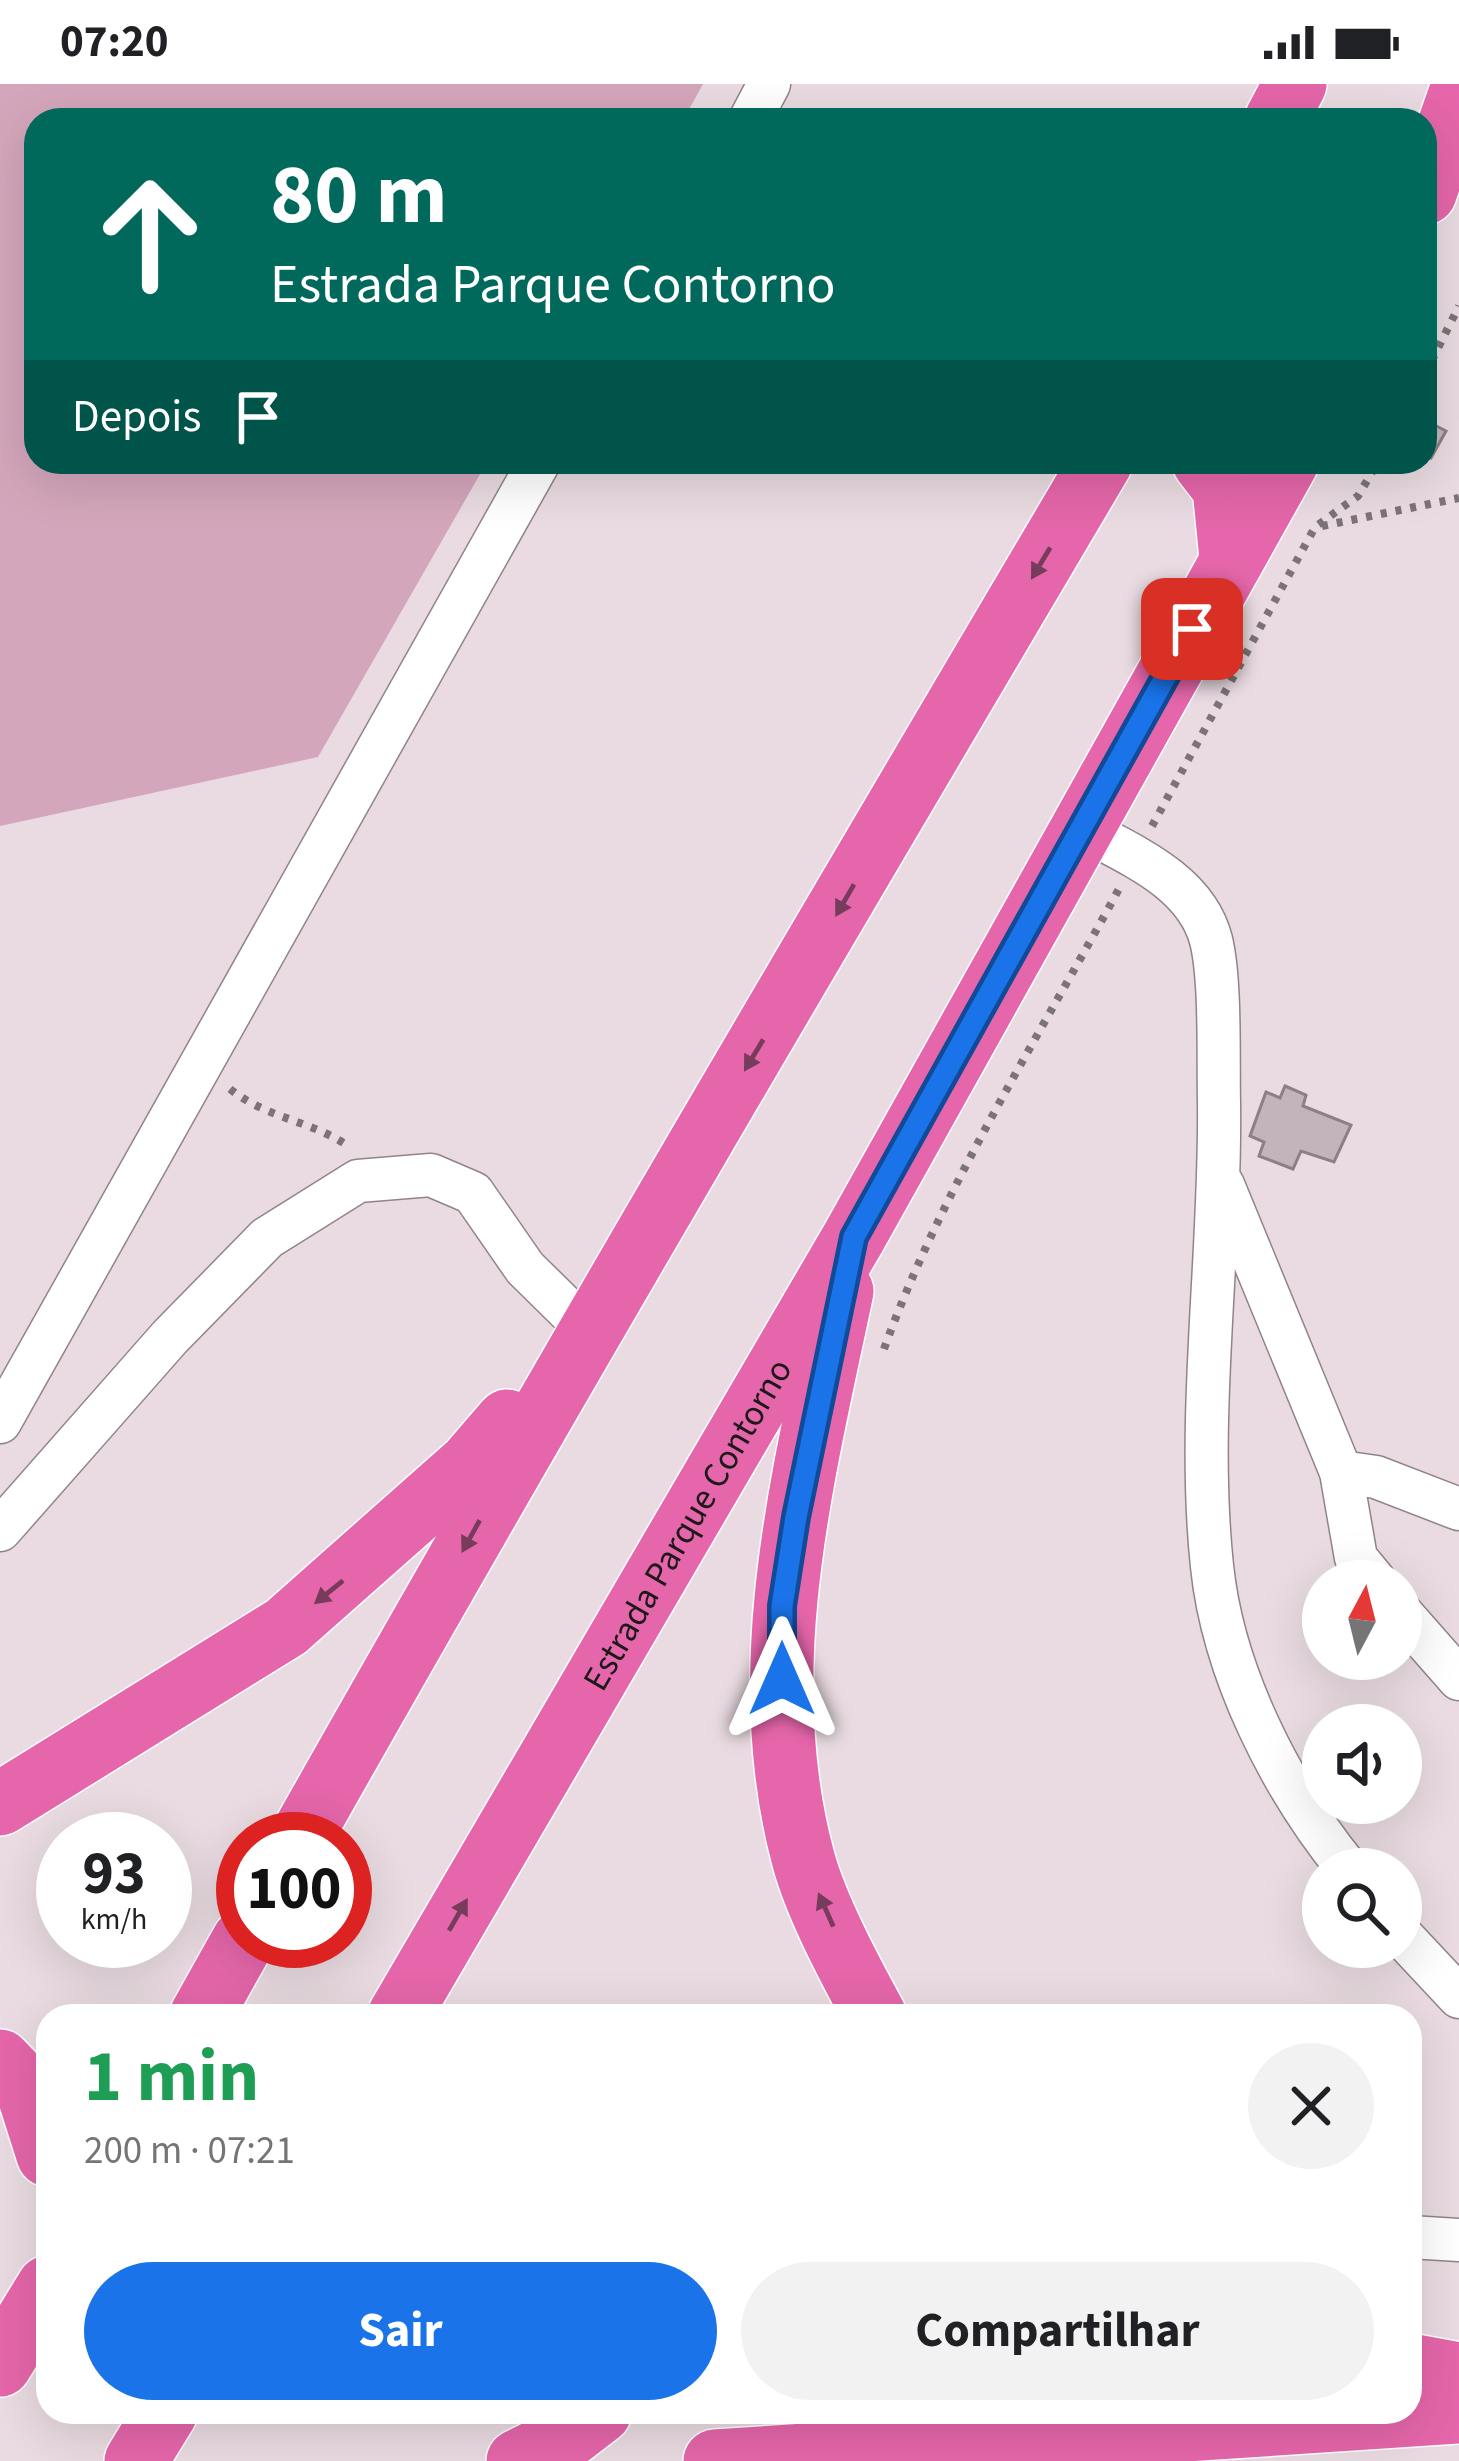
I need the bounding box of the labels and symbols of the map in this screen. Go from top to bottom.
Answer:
one-way arrow [1031,546,1052,580]
pin [1141,578,1243,680]
one-way arrow [835,883,856,916]
one-way arrow [745,1038,766,1072]
street label: Estrada Parque Contorno [571,1349,805,1700]
one-way arrow [461,1519,482,1553]
north arrow [1302,1560,1422,1680]
one-way arrow [314,1578,344,1604]
position arrow [719,1616,845,1742]
speed limit sign: 100 [216,1812,372,1968]
one-way arrow [815,1892,835,1927]
one-way arrow [446,1898,467,1932]

